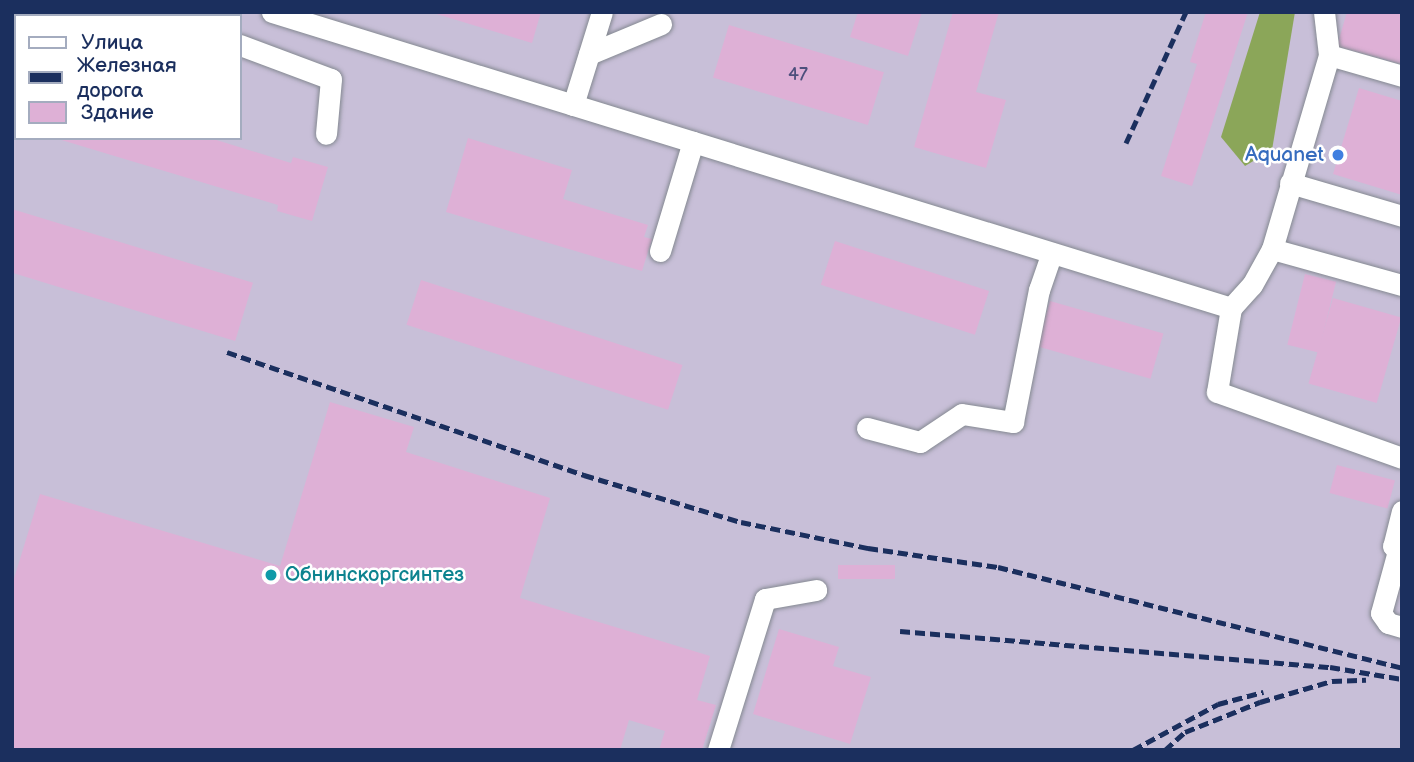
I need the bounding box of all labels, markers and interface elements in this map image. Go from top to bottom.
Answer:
legend [14,14,242,140]
text: Улица [81,30,143,55]
text: Железная дорога [77,53,177,103]
house number: 47 [788,64,808,86]
text: Здание [81,100,154,125]
place label: Aquanet [1245,142,1324,168]
marker: Aquanet [1330,147,1346,163]
place label: Обнинскоргсинтез [285,562,464,588]
marker: Обнинскоргсинтез [263,567,279,583]

